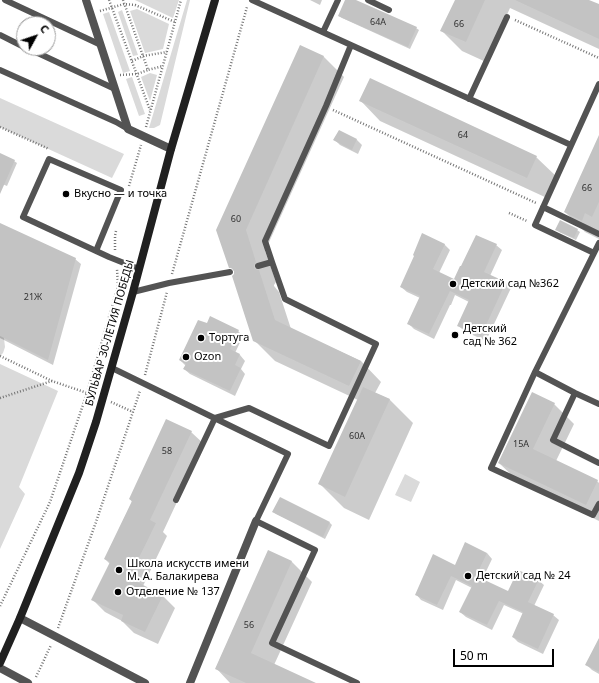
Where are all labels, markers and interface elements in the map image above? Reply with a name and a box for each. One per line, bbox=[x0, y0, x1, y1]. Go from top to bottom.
north arrow bbox=[16, 16, 56, 56]
house number: 64А bbox=[370, 17, 386, 27]
house number: 66 bbox=[454, 19, 464, 29]
text: С bbox=[37, 21, 53, 36]
house number: 64 bbox=[458, 130, 468, 140]
house number: 66 bbox=[582, 183, 592, 193]
place label: Вкусно — и точка bbox=[74, 187, 167, 201]
marker: Вкусно — и точка bbox=[61, 189, 71, 199]
house number: 60 bbox=[231, 214, 241, 224]
street label: БУЛЬВАР 30-ЛЕТИЯ ПОБЕДЫ bbox=[83, 258, 137, 408]
place label: Детский сад №362 bbox=[461, 277, 559, 291]
marker: Детский сад №362 bbox=[448, 279, 458, 289]
house number: 21Ж bbox=[24, 292, 42, 302]
place label: Детский сад № 362 bbox=[463, 322, 517, 348]
marker: Детский сад № 362 bbox=[450, 330, 460, 340]
place label: Тортуга bbox=[209, 331, 249, 345]
marker: Тортуга bbox=[196, 333, 206, 343]
place label: Ozon bbox=[194, 350, 221, 364]
marker: Ozon bbox=[181, 352, 191, 362]
house number: 60А bbox=[349, 431, 365, 441]
house number: 15А bbox=[513, 439, 529, 449]
house number: 58 bbox=[162, 446, 172, 456]
place label: Школа искусств имени М. А. Балакирева bbox=[127, 557, 249, 583]
marker: Школа искусств имени М. А. Балакирева bbox=[114, 565, 124, 575]
place label: Детский сад № 24 bbox=[476, 569, 571, 583]
marker: Детский сад № 24 bbox=[463, 571, 473, 581]
place label: Отделение № 137 bbox=[126, 585, 220, 599]
marker: Отделение № 137 bbox=[113, 587, 123, 597]
house number: 56 bbox=[244, 620, 254, 630]
scale bar bbox=[455, 641, 556, 667]
text: 50 m bbox=[460, 647, 488, 664]

